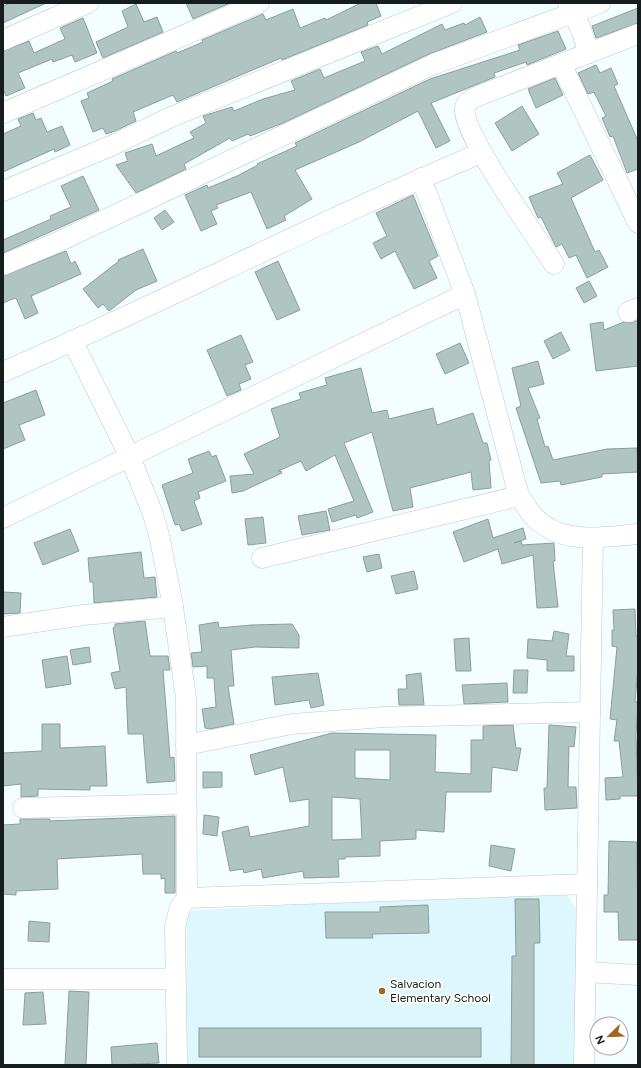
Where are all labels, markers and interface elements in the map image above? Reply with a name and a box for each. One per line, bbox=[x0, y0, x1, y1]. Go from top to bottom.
place label: Salvacion Elementary School bbox=[390, 977, 491, 1005]
marker: Salvacion Elementary School bbox=[377, 986, 387, 996]
north arrow bbox=[589, 1016, 629, 1056]
text: N bbox=[593, 1033, 608, 1046]

